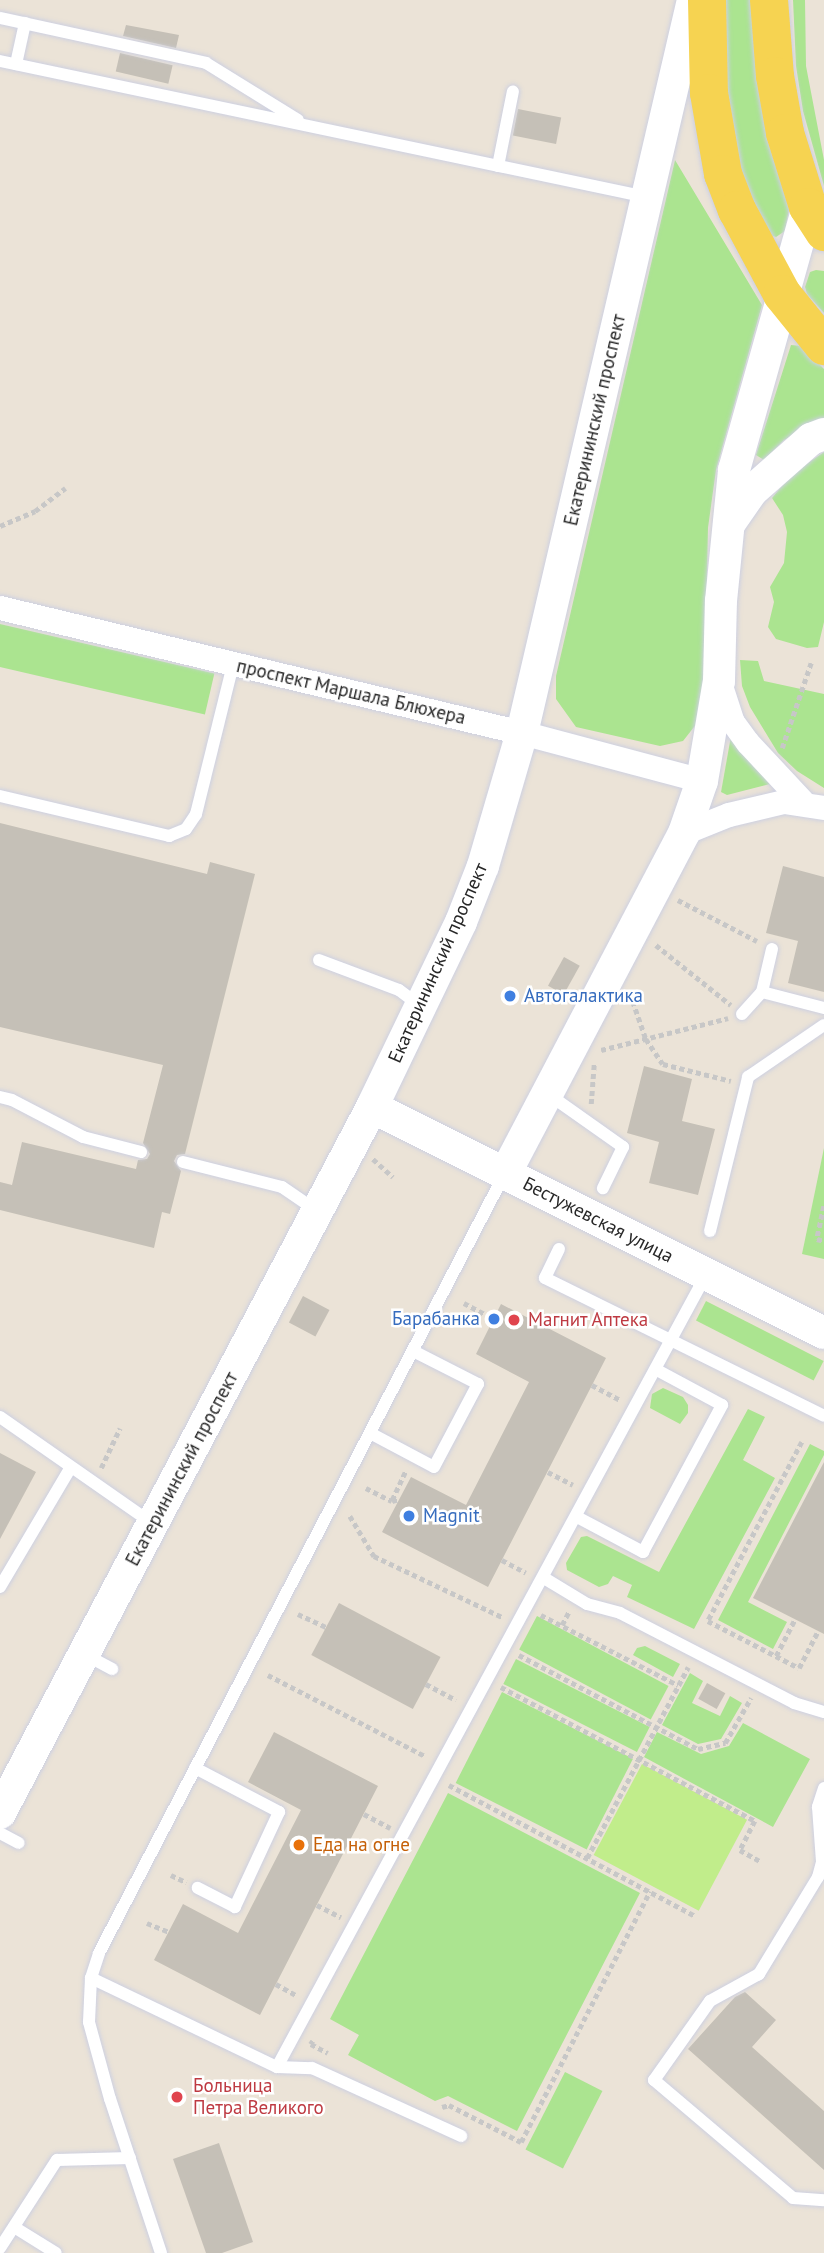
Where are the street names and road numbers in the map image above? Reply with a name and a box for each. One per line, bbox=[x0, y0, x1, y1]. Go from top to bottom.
street label: Екатерининский проспект bbox=[560, 312, 630, 528]
street label: проспект Маршала Блюхера bbox=[234, 654, 468, 730]
street label: Екатерининский проспект bbox=[384, 860, 492, 1066]
street label: Бестужевская улица bbox=[519, 1172, 677, 1268]
street label: Екатерининский проспект bbox=[121, 1368, 243, 1570]

